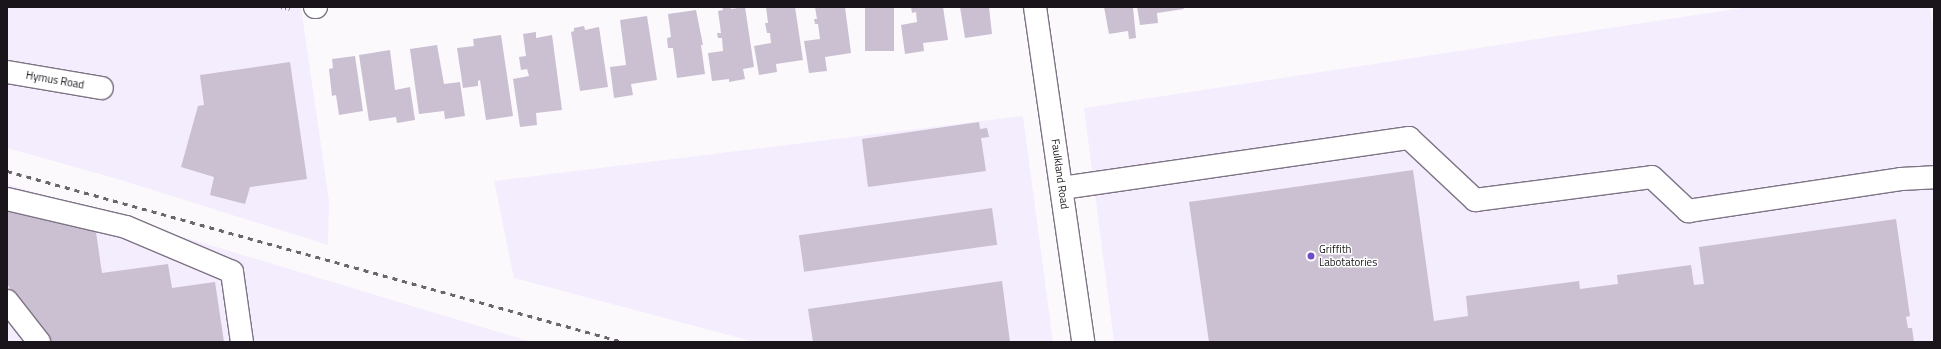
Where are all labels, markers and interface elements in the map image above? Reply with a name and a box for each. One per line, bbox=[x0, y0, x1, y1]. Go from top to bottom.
street label: Hymus Road bbox=[25, 68, 85, 92]
street label: Faulkland Road bbox=[1049, 138, 1071, 210]
place label: Griffith Labotatories bbox=[1319, 243, 1377, 269]
marker: Griffith Labotatories bbox=[1306, 251, 1316, 261]

